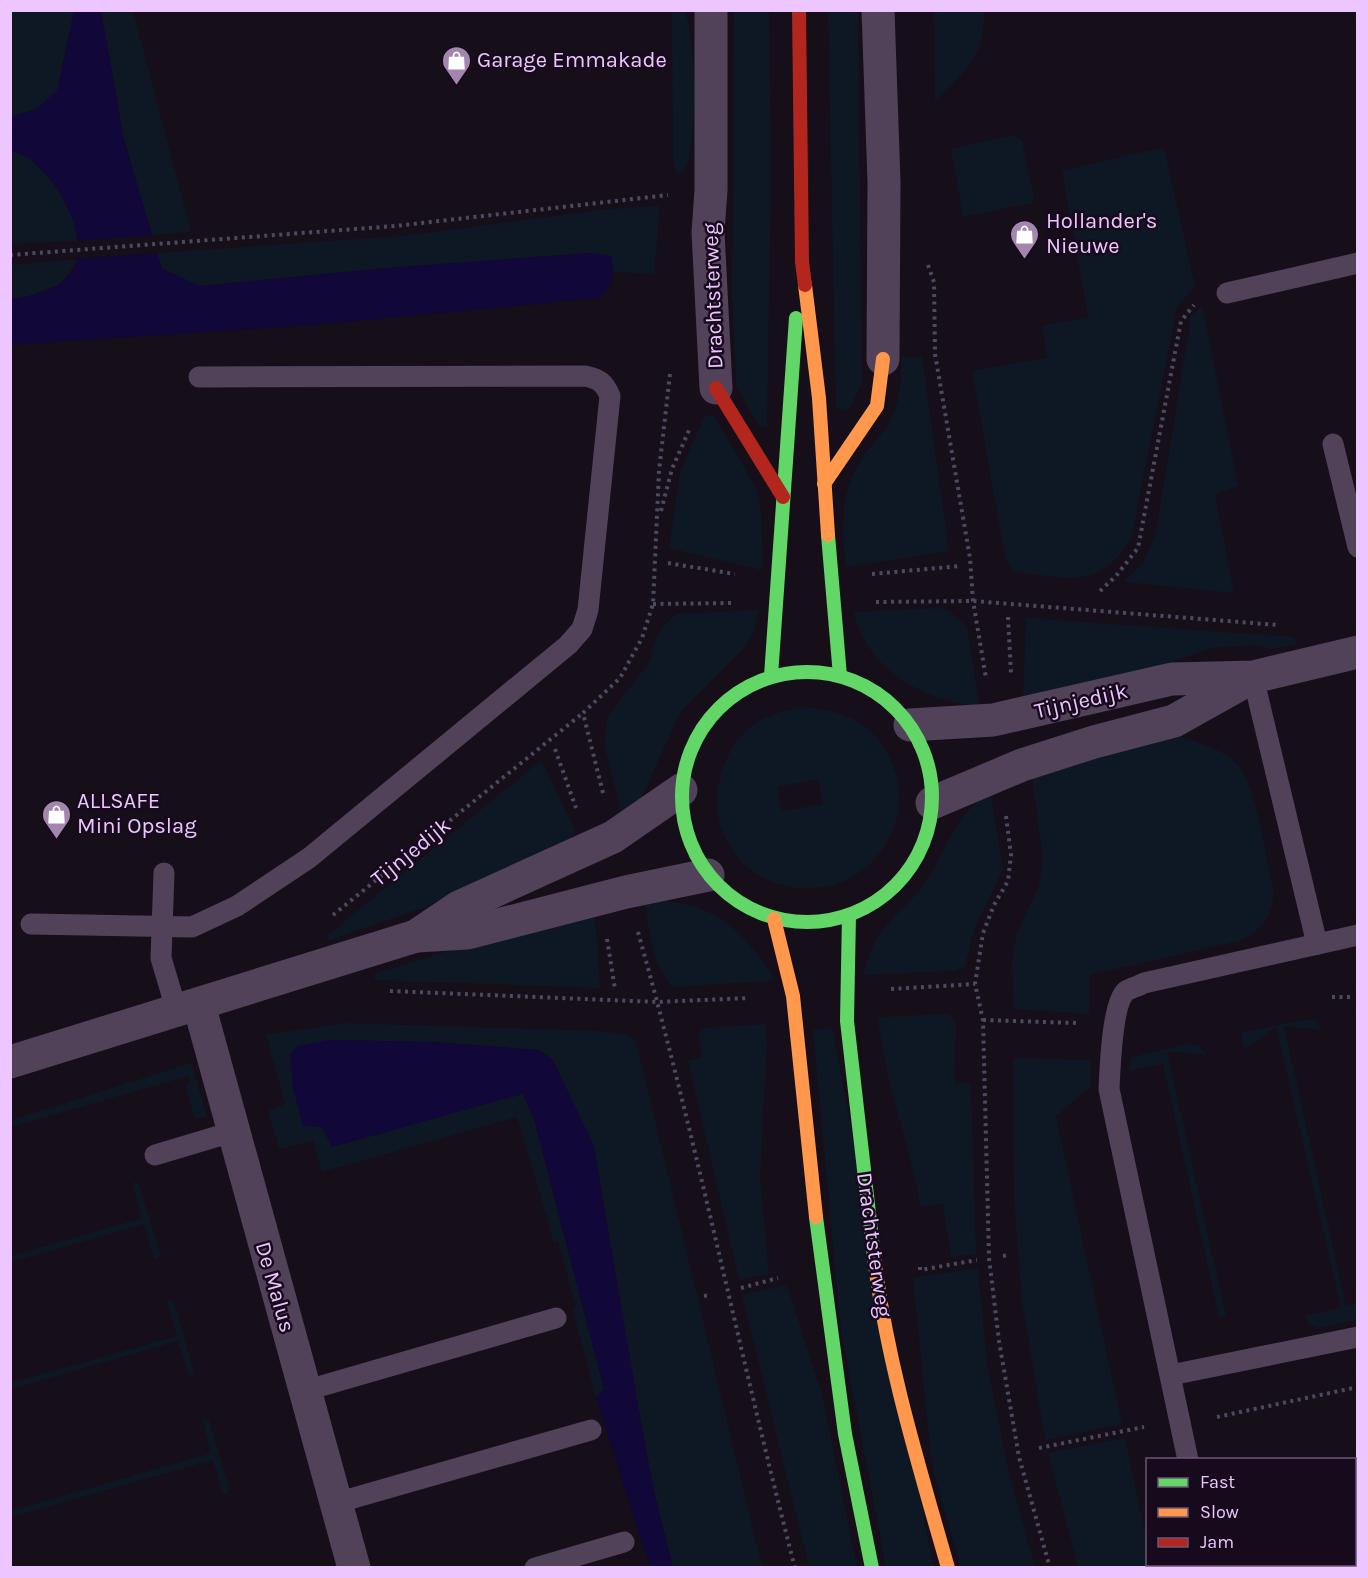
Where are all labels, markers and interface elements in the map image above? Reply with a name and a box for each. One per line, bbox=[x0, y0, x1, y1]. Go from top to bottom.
shop icon: Garage Emmakade bbox=[440, 44, 472, 86]
place label: Garage Emmakade bbox=[477, 47, 667, 73]
place label: Hollander's Nieuwe bbox=[1046, 208, 1157, 259]
shop icon: Hollander's Nieuwe bbox=[1009, 218, 1041, 260]
street label: Drachtsterweg bbox=[697, 222, 729, 370]
street label: Tijnjedijk bbox=[1032, 678, 1130, 724]
place label: ALLSAFE Mini Opslag bbox=[77, 788, 197, 839]
shop icon: ALLSAFE Mini Opslag bbox=[40, 798, 72, 840]
street label: Tijnjedijk bbox=[366, 812, 456, 892]
street label: Drachtsterweg bbox=[851, 1171, 897, 1320]
street label: De Malus bbox=[250, 1239, 300, 1335]
legend bbox=[1146, 1458, 1356, 1566]
text: Fast bbox=[1200, 1471, 1235, 1493]
text: Slow bbox=[1200, 1501, 1239, 1523]
text: Jam bbox=[1200, 1531, 1234, 1553]

